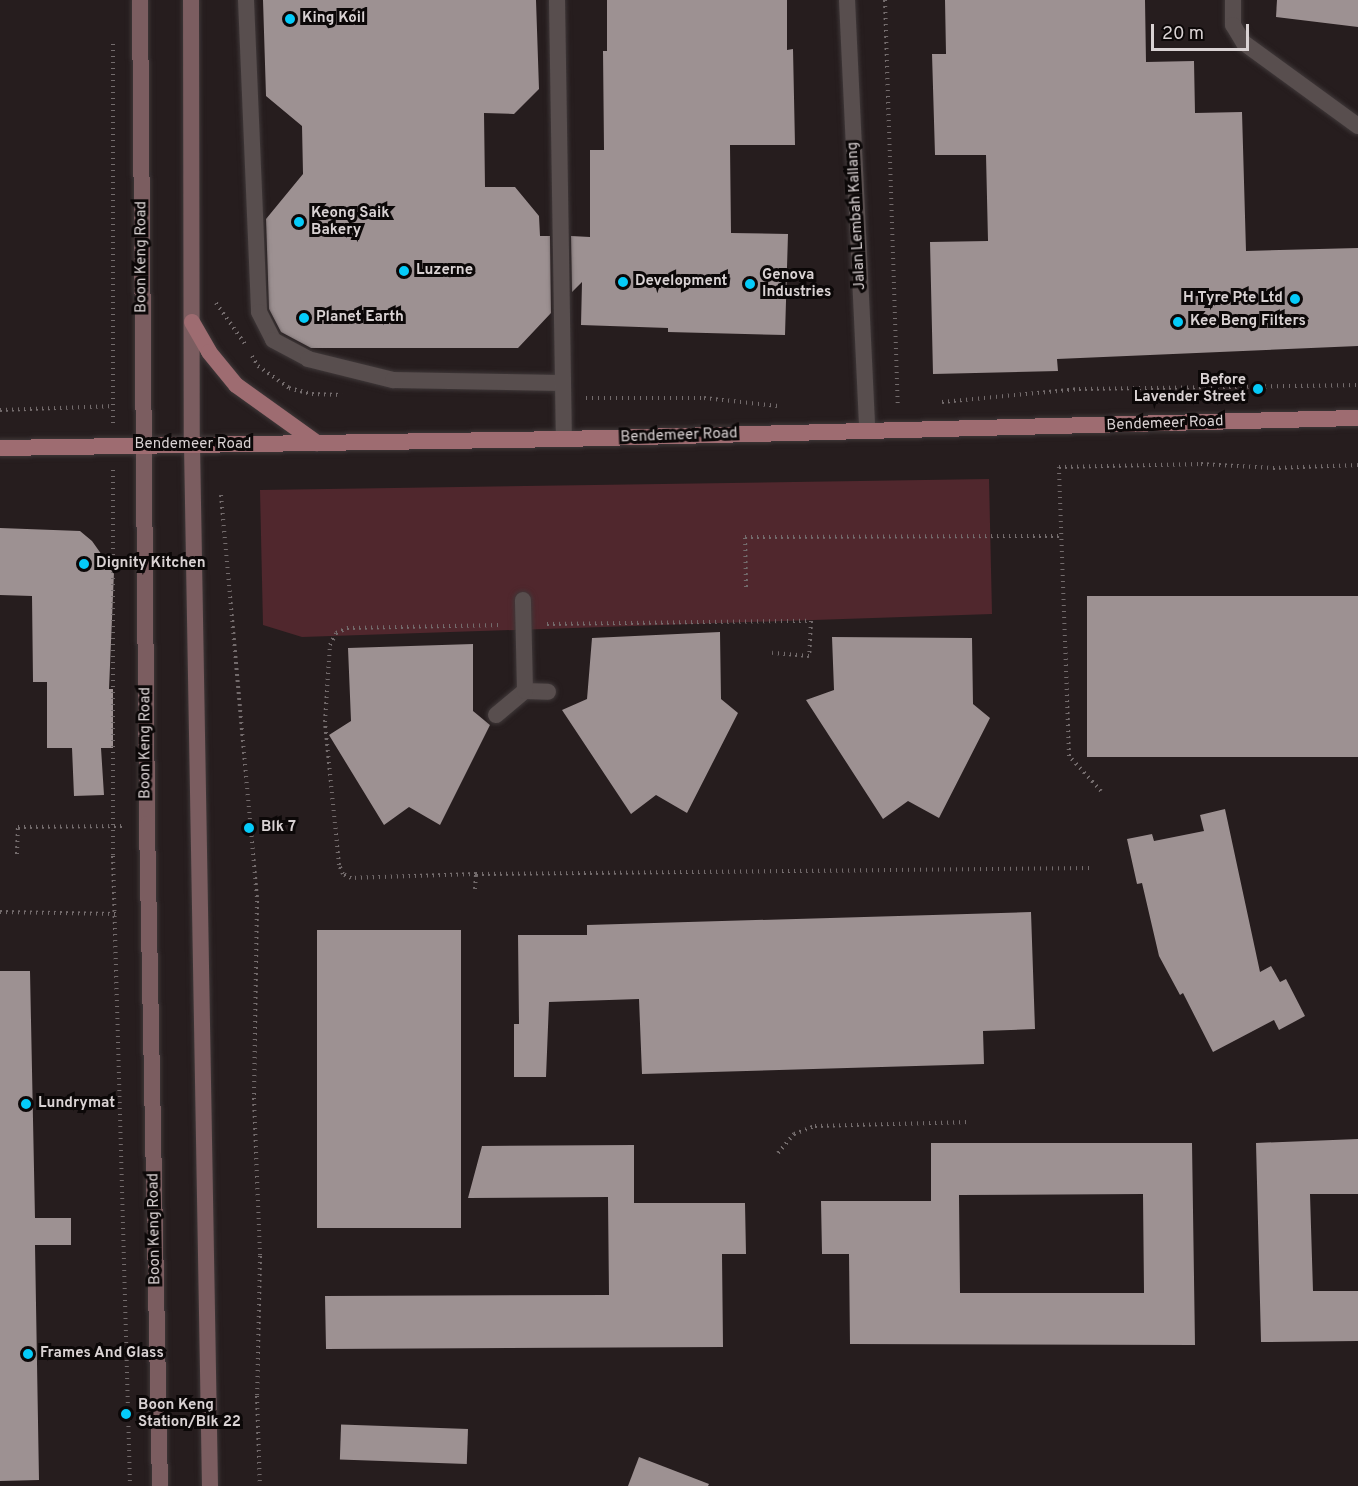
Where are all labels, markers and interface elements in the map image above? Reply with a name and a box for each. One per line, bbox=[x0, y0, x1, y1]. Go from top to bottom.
place label: King Koil bbox=[302, 10, 365, 28]
marker: King Koil bbox=[283, 12, 297, 26]
scale bar bbox=[1154, 12, 1252, 50]
text: 20 m bbox=[1162, 23, 1204, 46]
street label: Jalan Lembah Kallang bbox=[844, 141, 870, 291]
street label: Boon Keng Road bbox=[133, 201, 151, 313]
place label: Keong Saik Bakery bbox=[311, 204, 390, 239]
marker: Keong Saik Bakery bbox=[292, 215, 306, 229]
place label: Luzerne bbox=[416, 262, 473, 280]
marker: Luzerne bbox=[397, 264, 411, 278]
place label: Genova Industries bbox=[762, 266, 831, 301]
place label: Development bbox=[635, 273, 727, 291]
marker: Development bbox=[616, 275, 630, 289]
marker: Genova Industries bbox=[743, 277, 757, 291]
place label: H Tyre Pte Ltd bbox=[1183, 290, 1283, 308]
marker: H Tyre Pte Ltd bbox=[1288, 292, 1302, 306]
place label: Planet Earth bbox=[316, 309, 404, 327]
marker: Planet Earth bbox=[297, 311, 311, 325]
place label: Kee Beng Filters bbox=[1190, 313, 1306, 331]
marker: Kee Beng Filters bbox=[1171, 315, 1185, 329]
place label: Before Lavender Street bbox=[1134, 371, 1246, 406]
marker: Before Lavender Street bbox=[1251, 382, 1265, 396]
street label: Bendemeer Road bbox=[1106, 413, 1224, 435]
street label: Bendemeer Road bbox=[620, 425, 738, 447]
street label: Bendemeer Road bbox=[134, 436, 252, 454]
place label: Dignity Kitchen bbox=[96, 555, 206, 573]
marker: Dignity Kitchen bbox=[77, 557, 91, 571]
street label: Boon Keng Road bbox=[137, 687, 155, 799]
place label: Blk 7 bbox=[261, 819, 296, 837]
marker: Blk 7 bbox=[242, 821, 256, 835]
place label: Lundrymat bbox=[38, 1095, 115, 1113]
marker: Lundrymat bbox=[19, 1097, 33, 1111]
street label: Boon Keng Road bbox=[145, 1173, 165, 1285]
place label: Frames And Glass bbox=[40, 1345, 164, 1363]
marker: Frames And Glass bbox=[21, 1347, 35, 1361]
place label: Boon Keng Station/Blk 22 bbox=[138, 1396, 241, 1431]
marker: Boon Keng Station/Blk 22 bbox=[119, 1407, 133, 1421]

